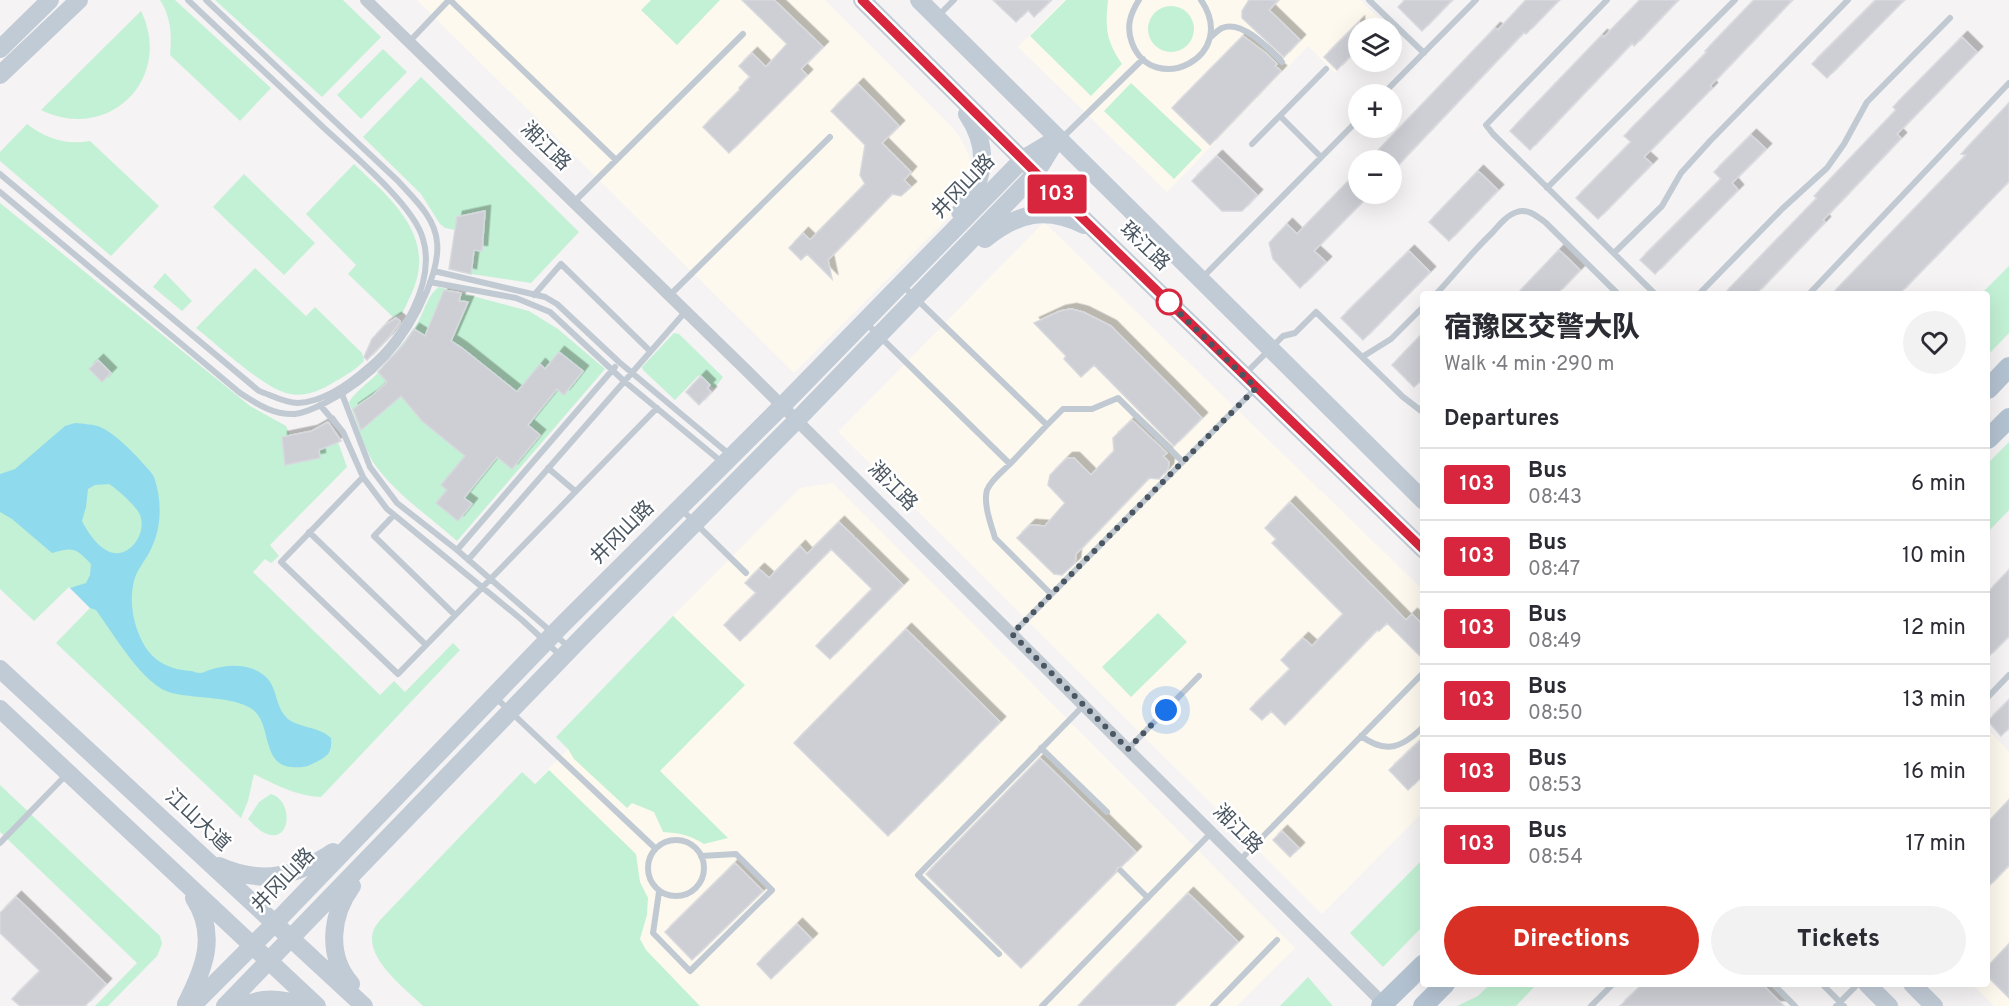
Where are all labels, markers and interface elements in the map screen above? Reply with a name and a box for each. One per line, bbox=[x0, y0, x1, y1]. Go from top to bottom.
map controls bbox=[1348, 18, 1402, 204]
button: layers bbox=[1348, 18, 1402, 72]
button: + bbox=[1348, 84, 1402, 138]
street label: 湘江路 bbox=[514, 117, 576, 177]
street label: 井冈山路 bbox=[927, 149, 1001, 225]
button: − bbox=[1348, 150, 1402, 204]
line badge: 103 bbox=[1022, 174, 1092, 214]
text: 103 bbox=[1040, 181, 1074, 208]
street label: 珠江路 bbox=[1113, 217, 1175, 277]
unlabelled marker bbox=[1156, 289, 1182, 315]
text: 宿豫区交警大队 bbox=[1444, 311, 1640, 347]
button: heart bbox=[1903, 311, 1966, 374]
text: Walk · 4 min · 290 m bbox=[1444, 352, 1614, 378]
text: Departures bbox=[1444, 406, 1560, 433]
street label: 湘江路 bbox=[862, 457, 922, 517]
text: Bus bbox=[1528, 458, 1567, 485]
text: 103 bbox=[1460, 471, 1494, 498]
text: 6 min bbox=[1911, 471, 1966, 498]
text: 08:43 bbox=[1528, 485, 1582, 511]
street label: 井冈山路 bbox=[586, 496, 660, 570]
text: Bus bbox=[1528, 530, 1567, 557]
text: 103 bbox=[1460, 543, 1494, 570]
text: 10 min bbox=[1902, 543, 1966, 570]
text: 08:47 bbox=[1528, 557, 1580, 583]
text: Bus bbox=[1528, 602, 1567, 629]
text: 103 bbox=[1460, 615, 1494, 642]
text: 12 min bbox=[1903, 615, 1966, 642]
text: 08:49 bbox=[1528, 629, 1582, 655]
text: Bus bbox=[1528, 674, 1567, 701]
text: 103 bbox=[1460, 687, 1494, 714]
text: 13 min bbox=[1903, 687, 1966, 714]
your location bbox=[1151, 695, 1181, 725]
text: 08:50 bbox=[1528, 701, 1583, 727]
text: Bus bbox=[1528, 746, 1567, 773]
text: 103 bbox=[1460, 759, 1494, 786]
text: 16 min bbox=[1903, 759, 1966, 786]
text: 08:53 bbox=[1528, 773, 1582, 799]
street label: 江山大道 bbox=[159, 784, 235, 858]
street label: 湘江路 bbox=[1207, 800, 1267, 860]
text: Bus bbox=[1528, 818, 1567, 845]
text: 103 bbox=[1460, 831, 1494, 858]
text: 17 min bbox=[1906, 831, 1966, 858]
street label: 井冈山路 bbox=[247, 843, 321, 919]
text: 08:54 bbox=[1528, 845, 1583, 871]
button: Directions bbox=[1444, 906, 1699, 975]
button: Tickets bbox=[1711, 906, 1966, 975]

